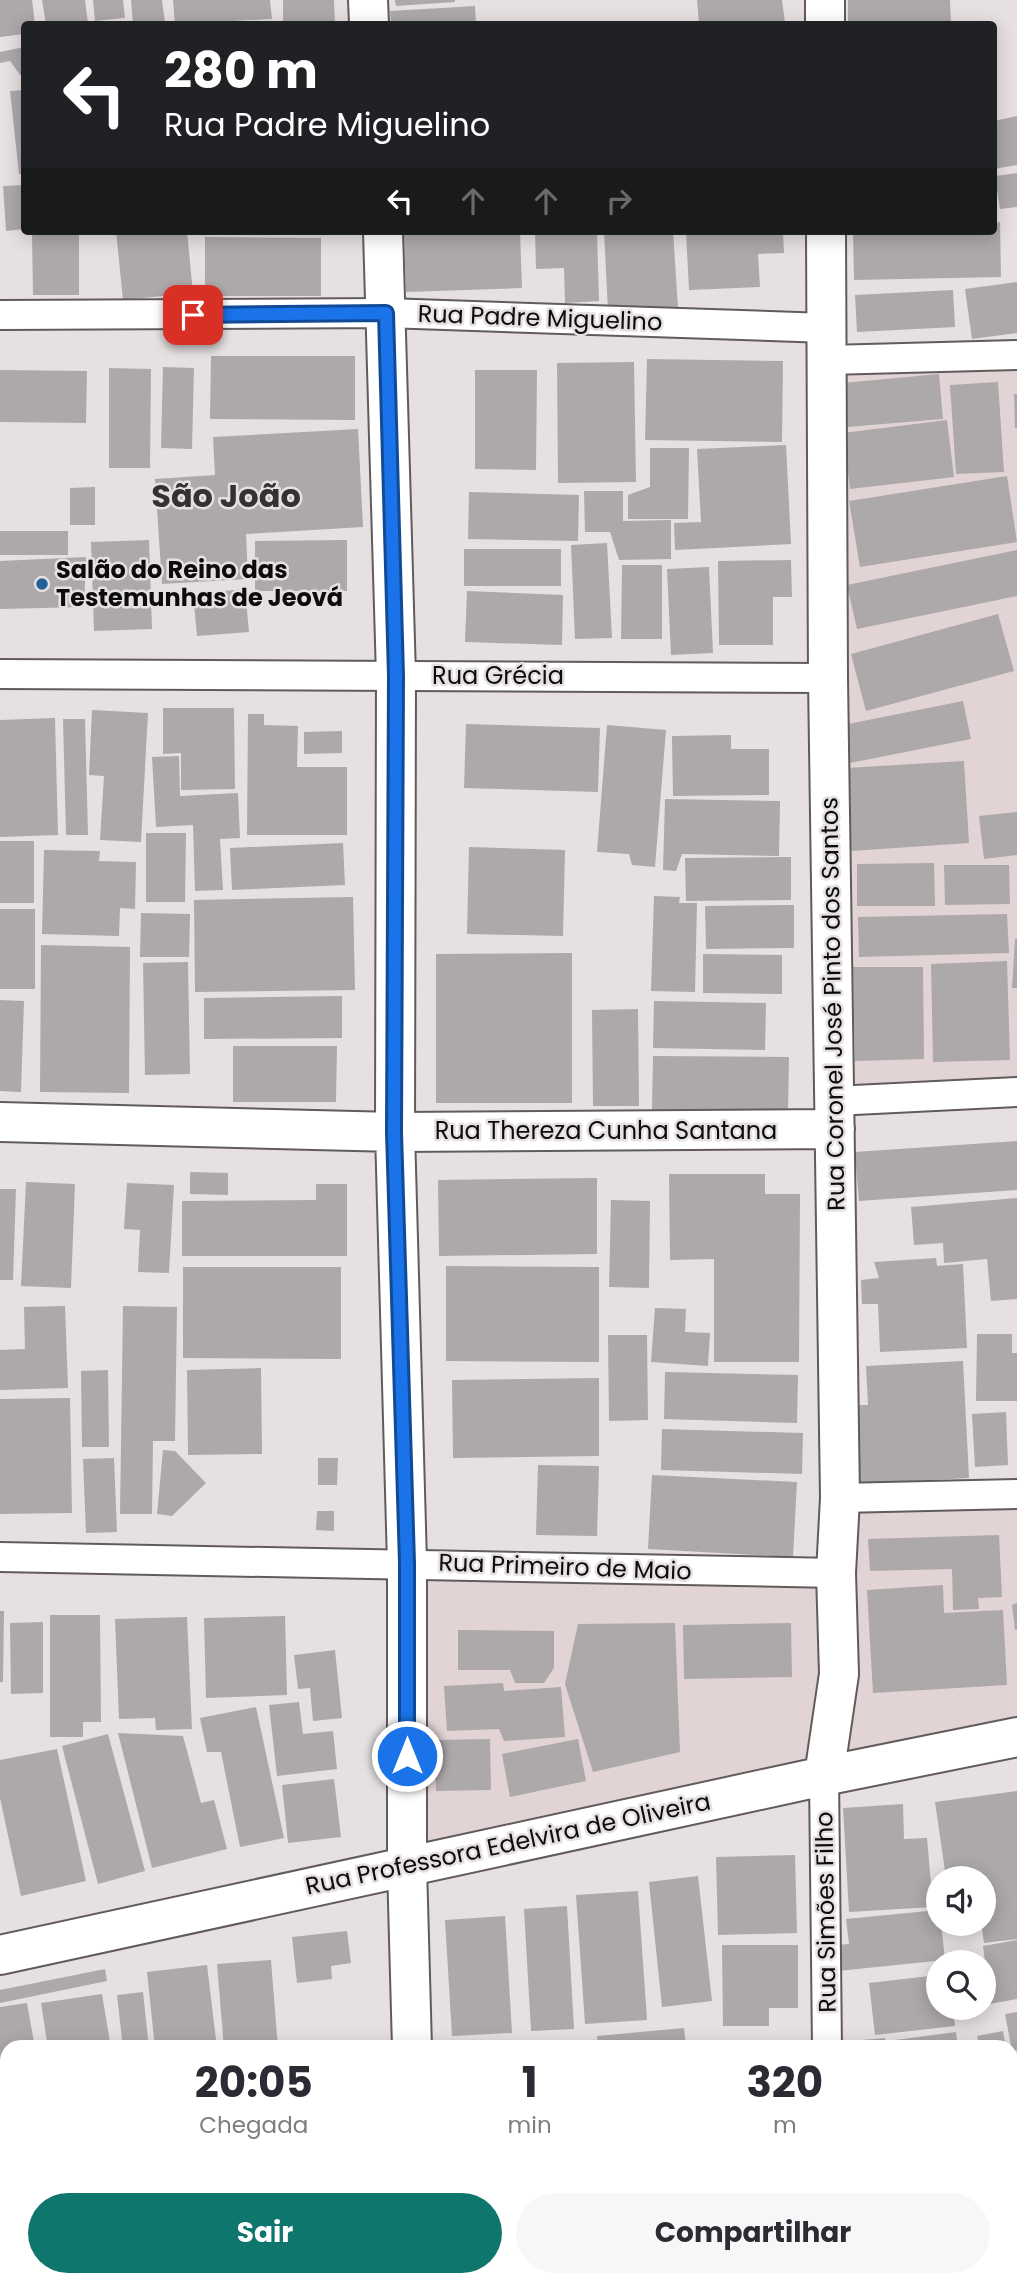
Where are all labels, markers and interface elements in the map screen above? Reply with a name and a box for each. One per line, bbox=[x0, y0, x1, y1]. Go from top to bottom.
text: 280 m bbox=[164, 37, 318, 105]
icon: left bbox=[49, 49, 140, 140]
text: Rua Padre Miguelino bbox=[164, 102, 490, 147]
icon: left bbox=[381, 182, 419, 220]
icon: ahead bbox=[454, 182, 492, 220]
icon: ahead bbox=[527, 182, 565, 220]
icon: right bbox=[600, 182, 638, 220]
pin bbox=[163, 285, 223, 345]
icon: arrive bbox=[174, 296, 212, 334]
street label: Rua Padre Miguelino bbox=[417, 297, 663, 338]
district label: São João bbox=[151, 473, 301, 518]
place label: Salão do Reino das Testemunhas de Jeová bbox=[56, 553, 343, 614]
marker: Salão do Reino das Testemunhas de Jeová bbox=[34, 576, 50, 592]
street label: Rua Grécia bbox=[432, 659, 564, 692]
street label: Rua Coronel José Pinto dos Santos bbox=[812, 797, 853, 1211]
street label: Rua Thereza Cunha Santana bbox=[435, 1114, 777, 1147]
street label: Rua Primeiro de Maio bbox=[438, 1546, 692, 1587]
position arrow bbox=[370, 1719, 444, 1793]
street label: Rua Professora Edelvira de Oliveira bbox=[302, 1784, 714, 1903]
street label: Rua Simões Filho bbox=[807, 1811, 844, 2013]
map controls bbox=[926, 1866, 996, 2020]
button: sound bbox=[926, 1866, 996, 1936]
button: search bbox=[926, 1950, 996, 2020]
text: 20:05 bbox=[195, 2053, 313, 2112]
text: 1 bbox=[522, 2053, 537, 2112]
text: 320 bbox=[746, 2053, 823, 2112]
text: Chegada bbox=[199, 2109, 308, 2141]
text: min bbox=[508, 2109, 552, 2141]
text: m bbox=[773, 2109, 797, 2141]
button: Sair bbox=[28, 2193, 502, 2273]
button: Compartilhar bbox=[516, 2193, 990, 2273]

